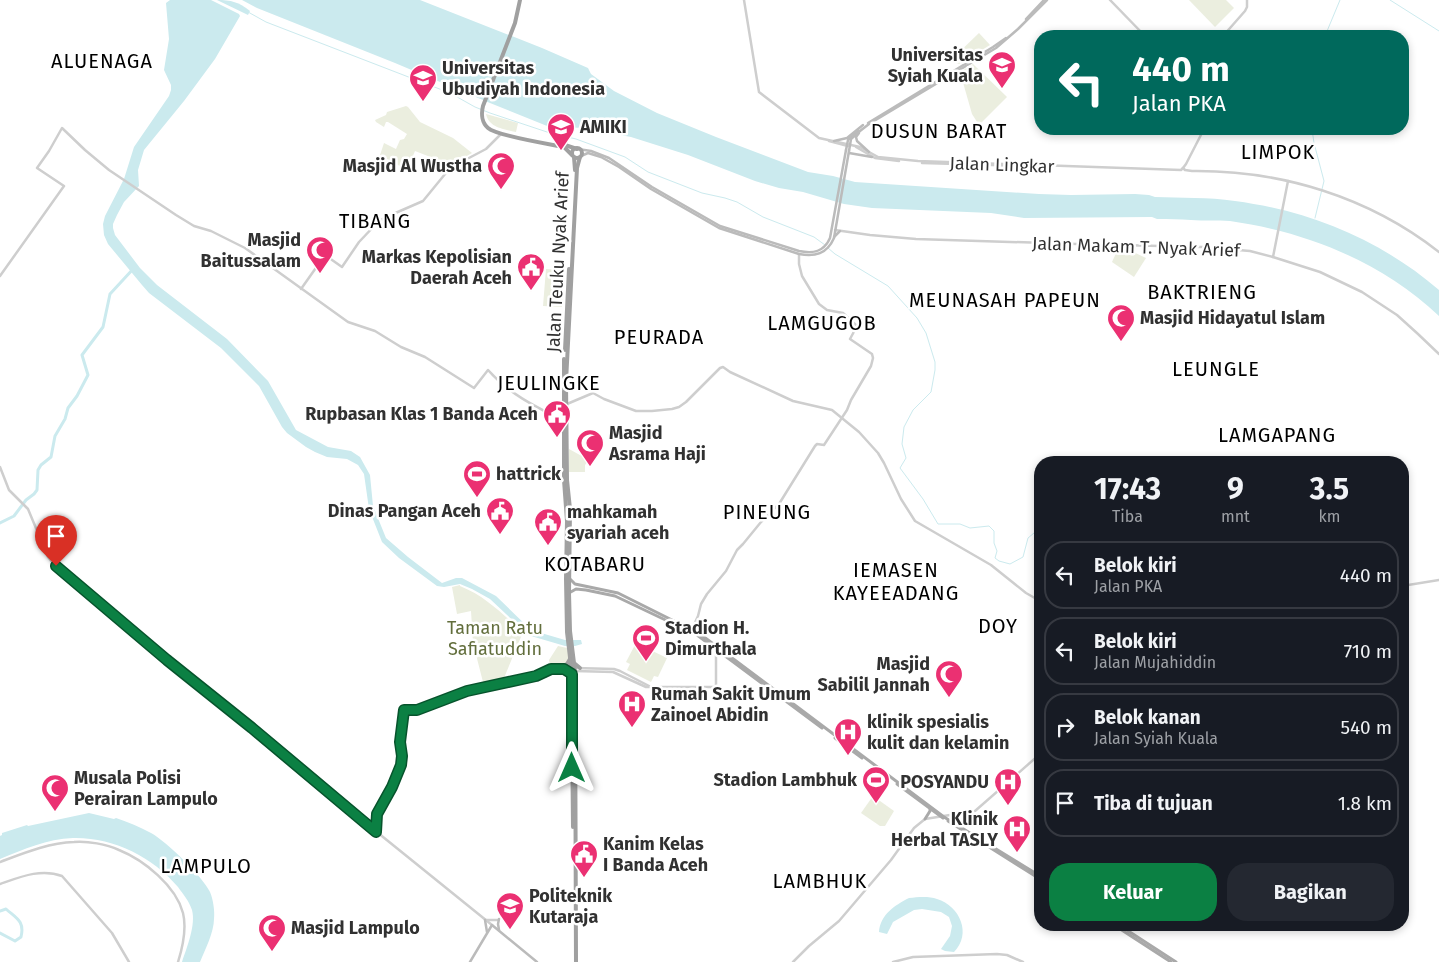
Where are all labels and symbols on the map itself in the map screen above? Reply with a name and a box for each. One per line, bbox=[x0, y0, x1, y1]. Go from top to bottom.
place label: Universitas Syiah Kuala bbox=[888, 44, 983, 87]
district label: ALUENAGA bbox=[51, 49, 153, 73]
school or university icon: Universitas Syiah Kuala bbox=[987, 50, 1017, 89]
place label: Universitas Ubudiyah Indonesia bbox=[442, 57, 605, 100]
school or university icon: Universitas Ubudiyah Indonesia bbox=[408, 63, 438, 102]
school or university icon: AMIKI bbox=[546, 112, 576, 151]
place label: AMIKI bbox=[579, 116, 627, 138]
district label: DUSUN BARAT bbox=[871, 119, 1007, 143]
district label: LIMPOK bbox=[1241, 140, 1315, 164]
mosque icon: Masjid Al Wustha bbox=[486, 151, 516, 190]
street label: Jalan Lingkar bbox=[949, 152, 1055, 178]
place label: Masjid Al Wustha bbox=[343, 155, 482, 177]
street label: Jalan Teuku Nyak Arief bbox=[542, 169, 574, 353]
district label: TIBANG bbox=[339, 209, 411, 233]
place label: Masjid Baitussalam bbox=[201, 229, 301, 272]
street label: Jalan Makam T. Nyak Arief bbox=[1032, 232, 1242, 262]
mosque icon: Masjid Baitussalam bbox=[305, 235, 335, 274]
place label: Markas Kepolisian Daerah Aceh bbox=[362, 246, 512, 289]
public building icon: Markas Kepolisian Daerah Aceh bbox=[516, 252, 546, 291]
district label: BAKTRIENG bbox=[1147, 280, 1257, 304]
district label: MEUNASAH PAPEUN bbox=[909, 288, 1101, 312]
mosque icon: Masjid Hidayatul Islam bbox=[1106, 303, 1136, 342]
place label: Masjid Hidayatul Islam bbox=[1140, 307, 1325, 329]
district label: LAMGUGOB bbox=[767, 311, 877, 335]
district label: PEURADA bbox=[614, 325, 704, 349]
district label: LEUNGLE bbox=[1172, 357, 1260, 381]
district label: JEULINGKE bbox=[497, 371, 601, 395]
public building icon: Rupbasan Klas 1 Banda Aceh bbox=[542, 399, 572, 438]
place label: Rupbasan Klas 1 Banda Aceh bbox=[305, 403, 538, 425]
place label: Masjid Asrama Haji bbox=[608, 422, 706, 465]
district label: LAMGAPANG bbox=[1218, 423, 1336, 447]
mosque icon: Masjid Asrama Haji bbox=[575, 428, 605, 467]
sports icon: hattrick bbox=[462, 459, 492, 498]
place label: hattrick bbox=[496, 463, 562, 485]
public building icon: Dinas Pangan Aceh bbox=[485, 496, 515, 535]
place label: Dinas Pangan Aceh bbox=[328, 500, 481, 522]
district label: PINEUNG bbox=[723, 500, 811, 524]
place label: mahkamah syariah aceh bbox=[567, 501, 669, 544]
public building icon: mahkamah syariah aceh bbox=[533, 507, 563, 546]
pin bbox=[35, 515, 77, 566]
district label: KOTABARU bbox=[544, 552, 646, 576]
district label: IEMASEN KAYEEADANG bbox=[833, 558, 959, 605]
district label: DOY bbox=[978, 614, 1018, 638]
park label: Taman Ratu Safiatuddin bbox=[447, 617, 543, 660]
place label: Stadion H. Dimurthala bbox=[665, 617, 757, 660]
sports icon: Stadion H. Dimurthala bbox=[631, 623, 661, 662]
place label: Masjid Sabilil Jannah bbox=[817, 653, 930, 696]
mosque icon: Masjid Sabilil Jannah bbox=[934, 659, 964, 698]
place label: Rumah Sakit Umum Zainoel Abidin bbox=[651, 683, 811, 726]
hospital icon: Rumah Sakit Umum Zainoel Abidin bbox=[617, 689, 647, 728]
place label: klinik spesialis kulit dan kelamin bbox=[867, 711, 1009, 754]
hospital icon: klinik spesialis kulit dan kelamin bbox=[833, 717, 863, 756]
position arrow bbox=[545, 741, 597, 793]
sports icon: Stadion Lambhuk bbox=[861, 765, 891, 804]
place label: Musala Polisi Perairan Lampulo bbox=[74, 767, 218, 810]
hospital icon: POSYANDU bbox=[993, 767, 1023, 806]
place label: Stadion Lambhuk bbox=[714, 769, 858, 791]
place label: POSYANDU bbox=[900, 771, 989, 793]
mosque icon: Musala Polisi Perairan Lampulo bbox=[40, 773, 70, 812]
place label: Klinik Herbal TASLY bbox=[891, 808, 999, 851]
hospital icon: Klinik Herbal TASLY bbox=[1002, 814, 1032, 853]
place label: Kanim Kelas I Banda Aceh bbox=[603, 833, 708, 876]
public building icon: Kanim Kelas I Banda Aceh bbox=[569, 839, 599, 878]
district label: LAMPULO bbox=[160, 854, 252, 878]
district label: LAMBHUK bbox=[773, 869, 867, 893]
place label: Politeknik Kutaraja bbox=[529, 885, 613, 928]
school or university icon: Politeknik Kutaraja bbox=[495, 891, 525, 930]
mosque icon: Masjid Lampulo bbox=[257, 913, 287, 952]
place label: Masjid Lampulo bbox=[291, 917, 420, 939]

